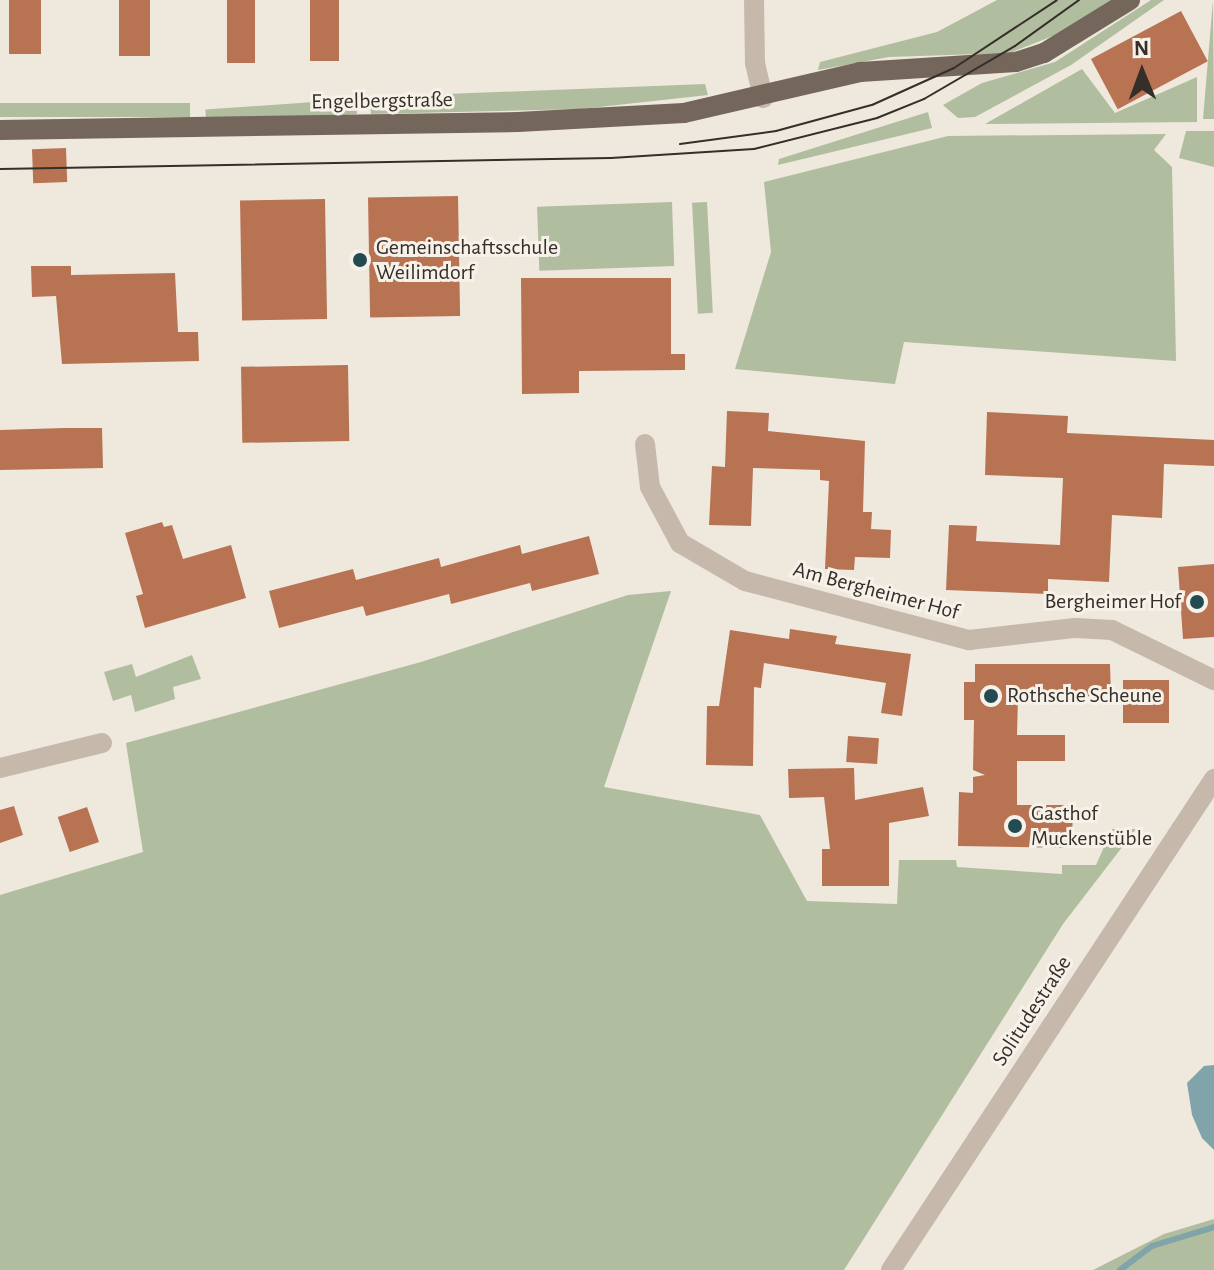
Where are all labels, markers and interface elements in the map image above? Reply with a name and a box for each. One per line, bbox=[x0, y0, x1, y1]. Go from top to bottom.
north arrow bbox=[1102, 32, 1182, 112]
text: N bbox=[1134, 37, 1149, 59]
street label: Engelbergstraße bbox=[311, 87, 453, 115]
place label: Gemeinschaftsschule Weilimdorf bbox=[376, 234, 558, 286]
marker: Gemeinschaftsschule Weilimdorf bbox=[351, 251, 369, 269]
street label: Am Bergheimer Hof bbox=[790, 556, 962, 626]
place label: Bergheimer Hof bbox=[1044, 589, 1181, 615]
marker: Bergheimer Hof bbox=[1188, 593, 1206, 611]
place label: Rothsche Scheune bbox=[1007, 683, 1162, 709]
marker: Rothsche Scheune bbox=[982, 687, 1000, 705]
place label: Gasthof Muckenstüble bbox=[1031, 800, 1152, 852]
marker: Gasthof Muckenstüble bbox=[1006, 817, 1024, 835]
street label: Solitudestraße bbox=[987, 951, 1077, 1071]

